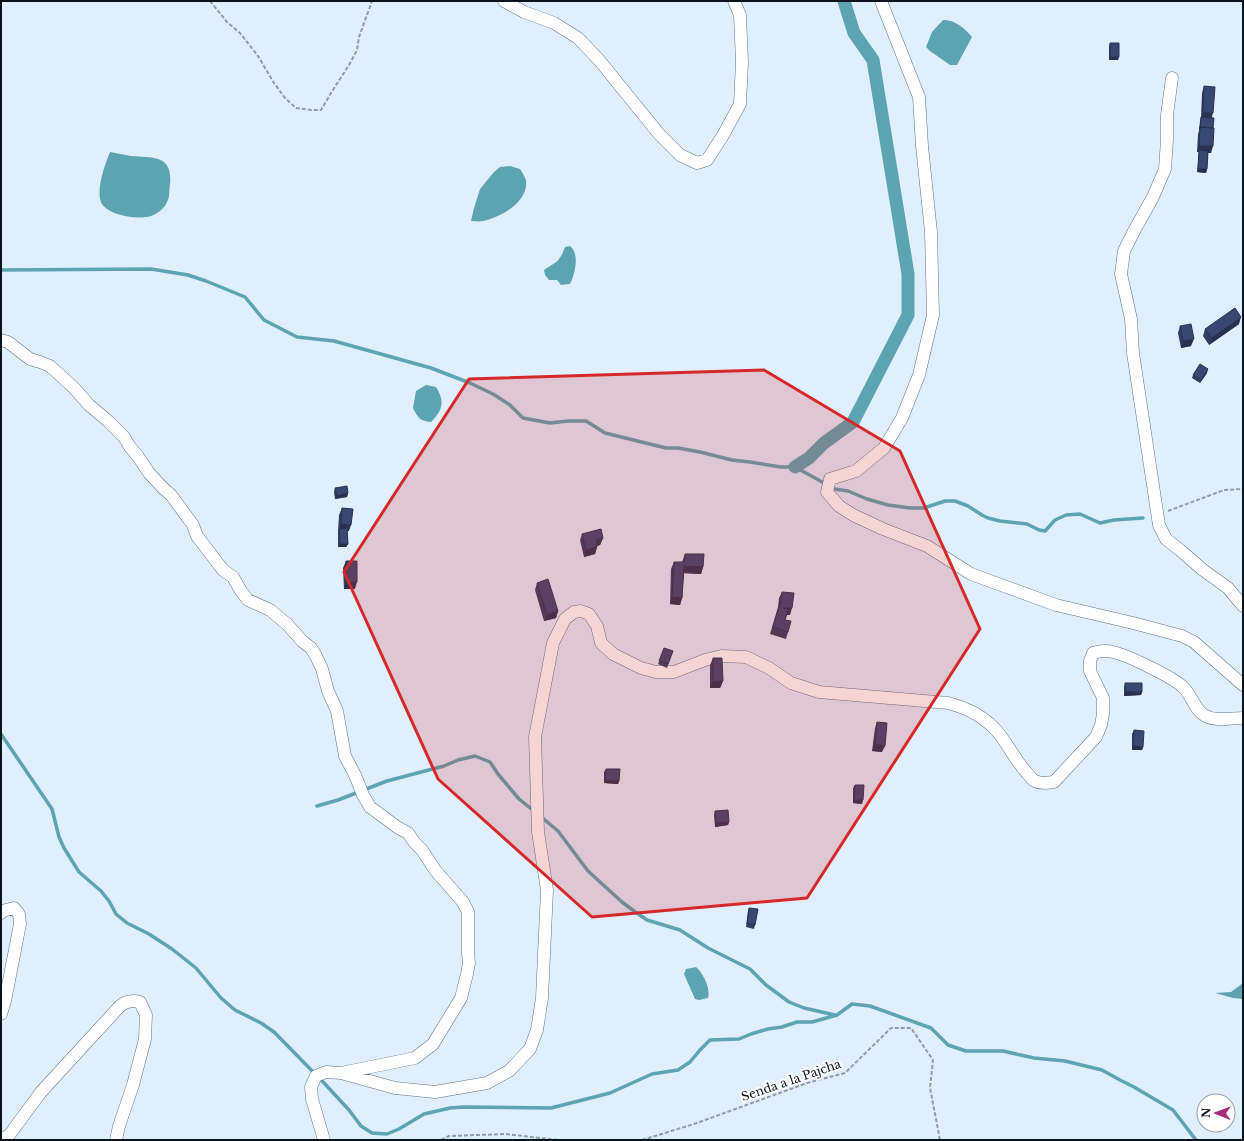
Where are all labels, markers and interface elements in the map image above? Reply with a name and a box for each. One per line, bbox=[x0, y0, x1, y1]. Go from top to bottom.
street label: Senda a la Pajcha bbox=[739, 1056, 843, 1104]
north arrow bbox=[1196, 1093, 1236, 1133]
text: N bbox=[1199, 1107, 1213, 1118]

